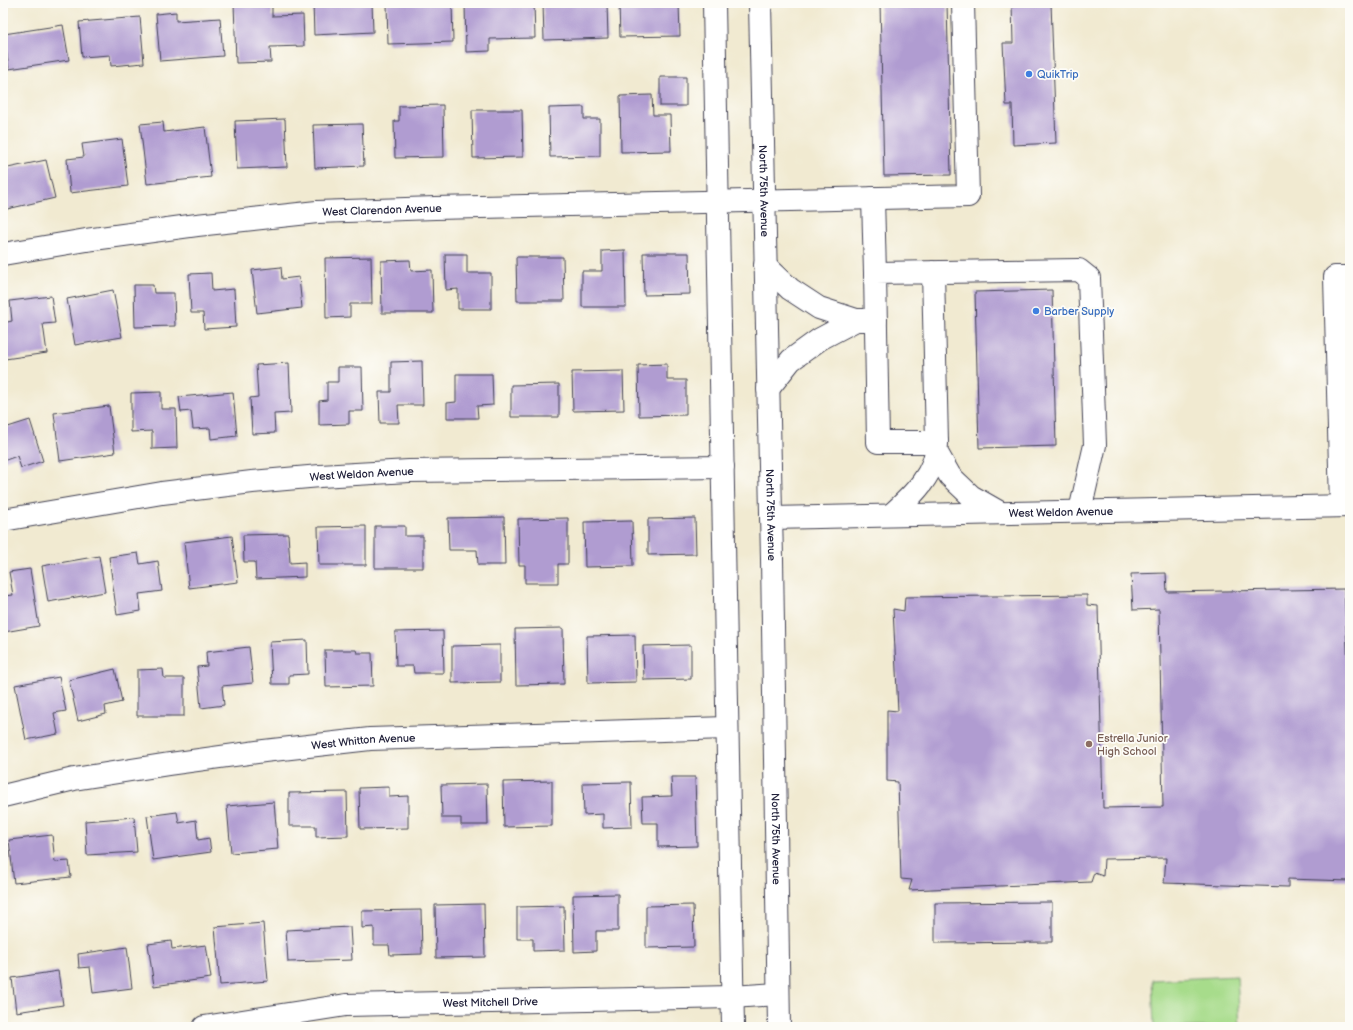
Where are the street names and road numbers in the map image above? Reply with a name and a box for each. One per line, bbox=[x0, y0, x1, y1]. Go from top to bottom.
street label: North 75th Avenue bbox=[757, 145, 772, 238]
street label: West Clarendon Avenue bbox=[322, 201, 442, 218]
street label: West Weldon Avenue bbox=[309, 464, 414, 483]
street label: North 75th Avenue bbox=[764, 469, 779, 561]
street label: West Weldon Avenue bbox=[1009, 504, 1114, 520]
street label: West Whitton Avenue bbox=[311, 731, 416, 752]
street label: North 75th Avenue bbox=[769, 793, 783, 885]
street label: West Mitchell Drive bbox=[443, 995, 538, 1009]

